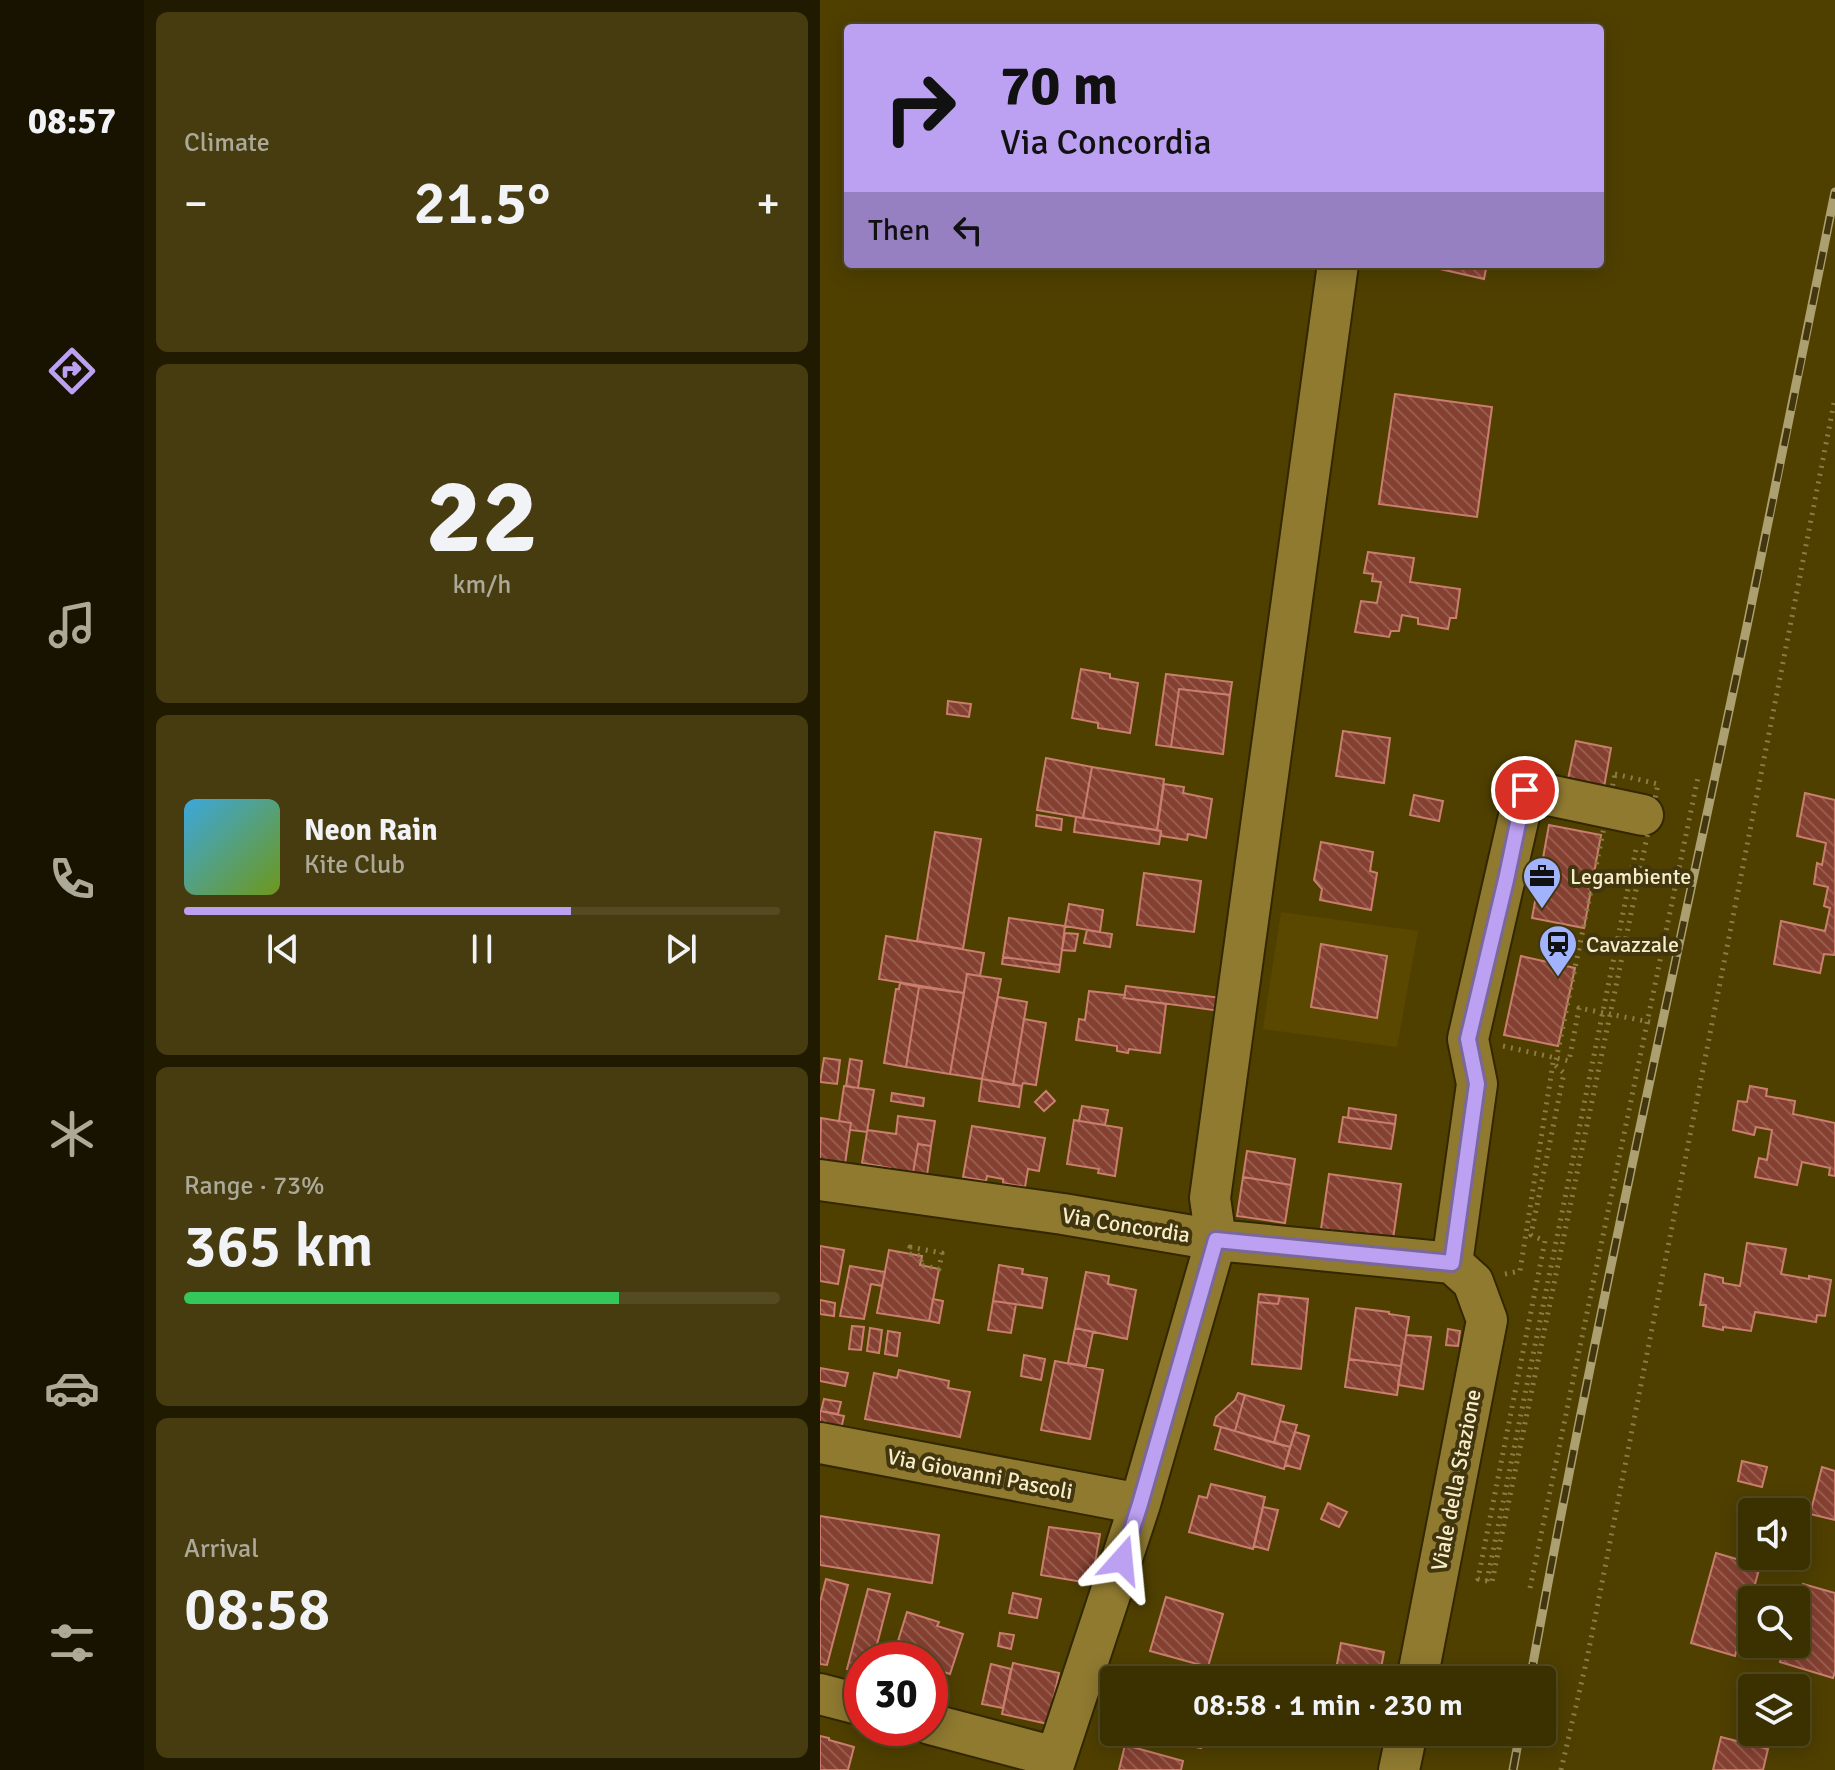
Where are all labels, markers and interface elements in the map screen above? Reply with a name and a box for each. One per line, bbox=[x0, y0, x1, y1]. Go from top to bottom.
text: 70 m bbox=[1000, 51, 1118, 120]
icon: right bbox=[868, 56, 972, 160]
text: 08:57 bbox=[28, 99, 116, 144]
text: Via Concordia bbox=[1000, 120, 1212, 165]
text: Climate bbox=[184, 127, 270, 159]
text: 21.5° bbox=[414, 167, 550, 241]
text: − bbox=[184, 177, 208, 231]
text: + bbox=[756, 177, 780, 231]
icon: left bbox=[946, 208, 990, 252]
text: Then bbox=[868, 212, 930, 249]
icon: directions bbox=[44, 343, 100, 399]
text: 22 bbox=[426, 453, 538, 581]
text: km/h bbox=[453, 569, 511, 601]
icon: music bbox=[44, 597, 100, 653]
pin bbox=[1491, 756, 1559, 824]
icon: arrive bbox=[1503, 768, 1547, 812]
text: Neon Rain bbox=[304, 812, 438, 849]
text: Kite Club bbox=[304, 849, 405, 881]
icon: phone bbox=[44, 851, 100, 907]
office icon: Legambiente bbox=[1521, 855, 1563, 910]
place label: Legambiente bbox=[1570, 863, 1691, 890]
station icon: Cavazzale bbox=[1537, 923, 1579, 978]
icon: previous bbox=[261, 927, 305, 971]
icon: pause bbox=[460, 927, 504, 971]
icon: next bbox=[659, 927, 703, 971]
place label: Cavazzale bbox=[1586, 931, 1679, 958]
icon: climate bbox=[44, 1106, 100, 1162]
text: Range · 73% bbox=[184, 1170, 325, 1202]
street label: Via Concordia bbox=[1060, 1202, 1192, 1248]
text: 365 km bbox=[184, 1210, 373, 1284]
icon: car bbox=[44, 1360, 100, 1416]
street label: Viale della Stazione bbox=[1425, 1387, 1487, 1573]
street label: Via Giovanni Pascoli bbox=[885, 1443, 1075, 1505]
map controls bbox=[1738, 1498, 1810, 1746]
button: sound bbox=[1738, 1498, 1810, 1570]
position arrow bbox=[1080, 1518, 1164, 1602]
text: Arrival bbox=[184, 1533, 259, 1565]
text: 08:58 bbox=[184, 1573, 331, 1647]
button: search bbox=[1738, 1586, 1810, 1658]
icon: filters bbox=[44, 1615, 100, 1671]
speed limit sign: 30 bbox=[844, 1642, 948, 1746]
button: layers bbox=[1738, 1674, 1810, 1746]
text: 08:58 · 1 min · 230 m bbox=[1193, 1687, 1463, 1724]

